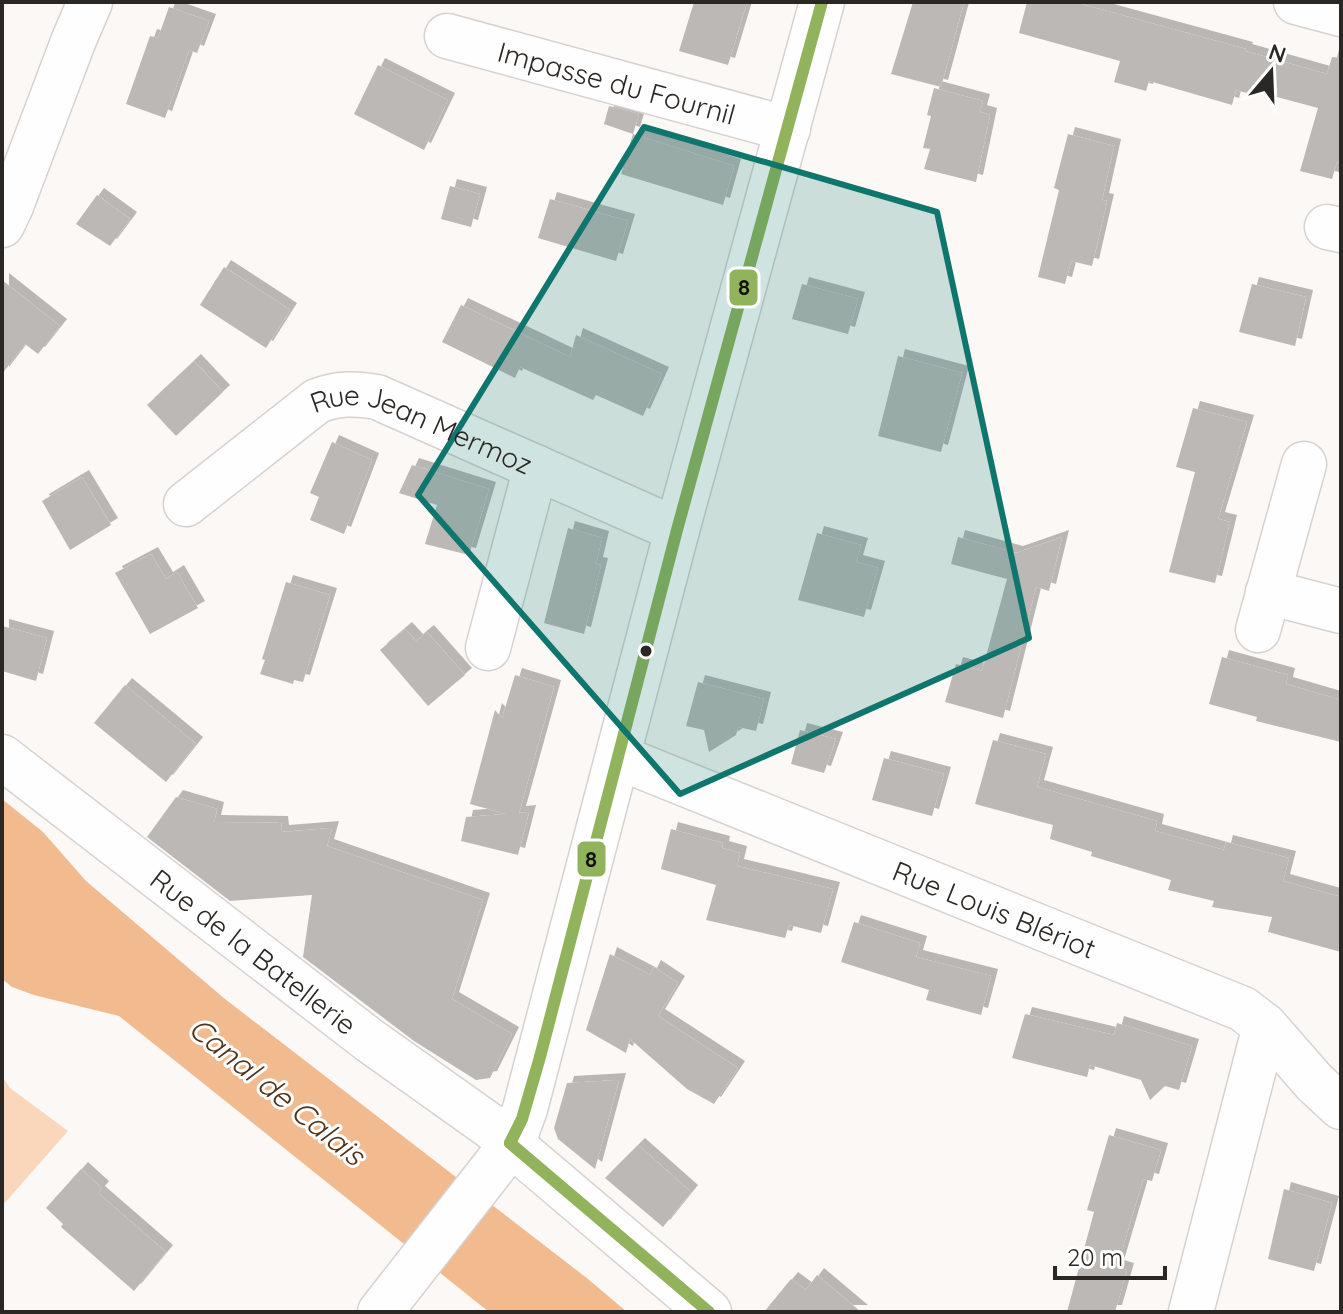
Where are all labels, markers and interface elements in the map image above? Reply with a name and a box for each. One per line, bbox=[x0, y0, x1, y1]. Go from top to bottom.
north arrow bbox=[1231, 32, 1311, 112]
street label: Impasse du Fournil bbox=[494, 33, 740, 131]
text: N bbox=[1265, 37, 1290, 69]
line badge: 8 bbox=[728, 268, 759, 307]
text: 8 bbox=[738, 273, 750, 301]
street label: Rue Jean Mermoz bbox=[305, 377, 538, 481]
unlabelled marker bbox=[638, 643, 654, 659]
line badge: 8 bbox=[576, 840, 607, 878]
text: 8 bbox=[585, 845, 597, 873]
street label: Rue Louis Blériot bbox=[888, 852, 1101, 965]
street label: Rue de la Batellerie bbox=[144, 861, 364, 1042]
water label: Canal de Calais bbox=[181, 1009, 374, 1175]
scale bar bbox=[1055, 1230, 1165, 1280]
text: 20 m bbox=[1067, 1242, 1123, 1272]

